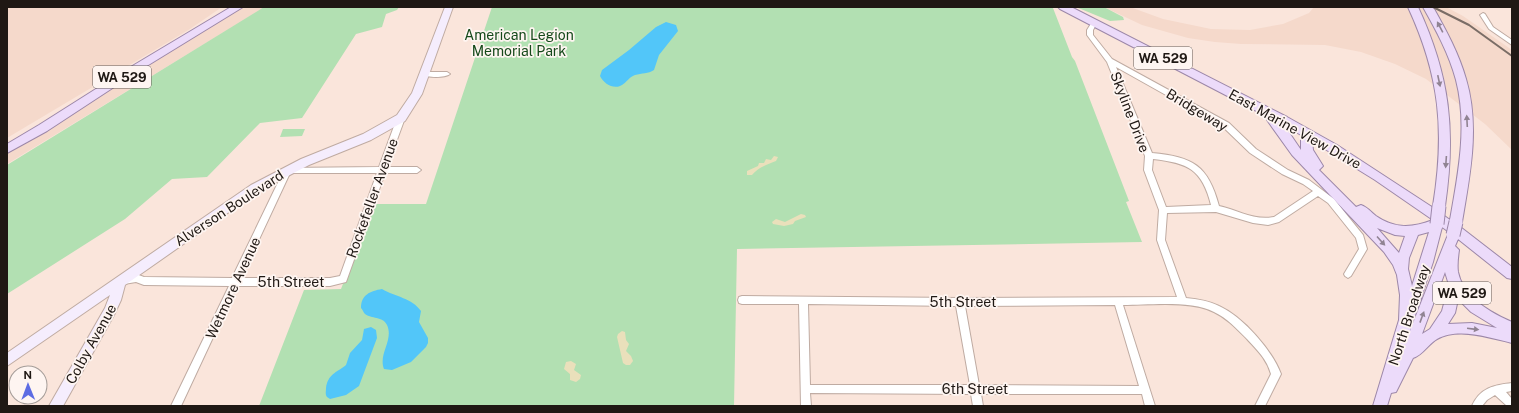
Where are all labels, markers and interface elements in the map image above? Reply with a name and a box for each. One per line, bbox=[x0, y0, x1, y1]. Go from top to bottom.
one-way arrow bbox=[1436, 22, 1443, 33]
park label: American Legion Memorial Park bbox=[464, 27, 574, 59]
road number: WA 529 bbox=[1134, 47, 1192, 69]
road number: WA 529 bbox=[93, 66, 151, 88]
street label: Skyline Drive bbox=[1107, 69, 1153, 155]
one-way arrow bbox=[1437, 75, 1443, 87]
street label: Bridgeway bbox=[1163, 85, 1231, 135]
street label: East Marine View Drive bbox=[1226, 86, 1364, 172]
one-way arrow bbox=[1464, 114, 1470, 127]
street label: Rockefeller Avenue bbox=[343, 136, 401, 260]
one-way arrow bbox=[1442, 156, 1449, 168]
street label: Alverson Boulevard bbox=[172, 167, 286, 249]
street label: Wetmore Avenue bbox=[202, 234, 264, 341]
one-way arrow bbox=[1376, 236, 1385, 245]
street label: North Broadway bbox=[1385, 262, 1433, 367]
street label: 5th Street bbox=[258, 274, 324, 290]
road number: WA 529 bbox=[1433, 282, 1491, 304]
street label: 5th Street bbox=[930, 294, 996, 310]
street label: Colby Avenue bbox=[62, 301, 120, 387]
one-way arrow bbox=[1420, 311, 1426, 323]
one-way arrow bbox=[1467, 326, 1479, 332]
north arrow bbox=[8, 365, 48, 405]
text: N bbox=[23, 369, 32, 381]
street label: 6th Street bbox=[942, 381, 1008, 397]

